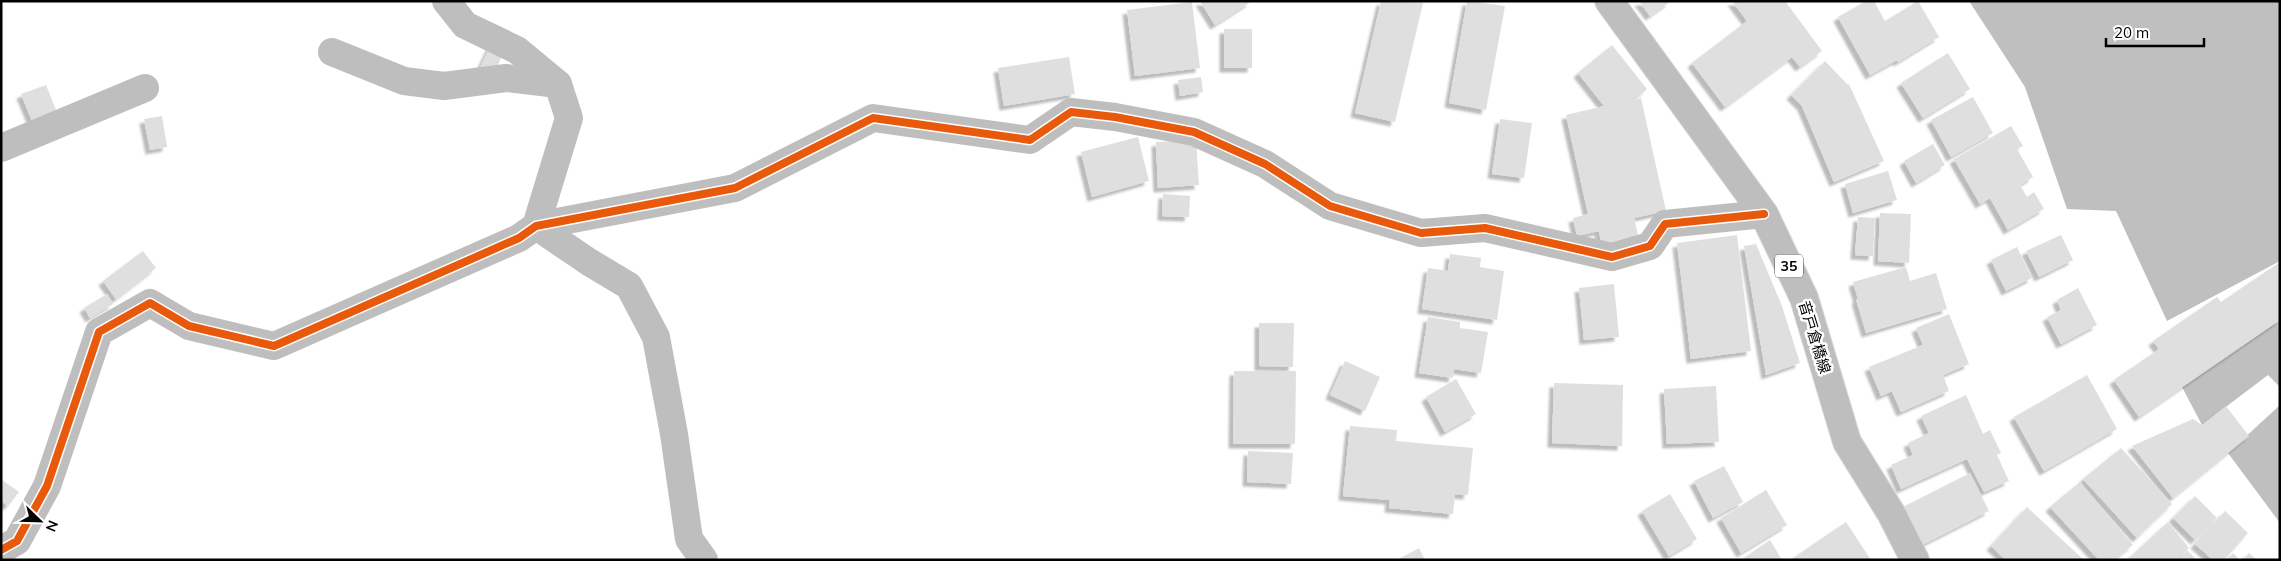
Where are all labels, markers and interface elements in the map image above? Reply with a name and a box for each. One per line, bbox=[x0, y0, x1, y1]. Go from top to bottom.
scale bar bbox=[2106, 15, 2204, 47]
text: 20 m bbox=[2114, 23, 2149, 42]
road number: 35 bbox=[1775, 255, 1803, 278]
street label: 音戸倉橋線 bbox=[1795, 298, 1835, 376]
north arrow bbox=[15, 496, 65, 546]
text: N bbox=[42, 518, 62, 534]

